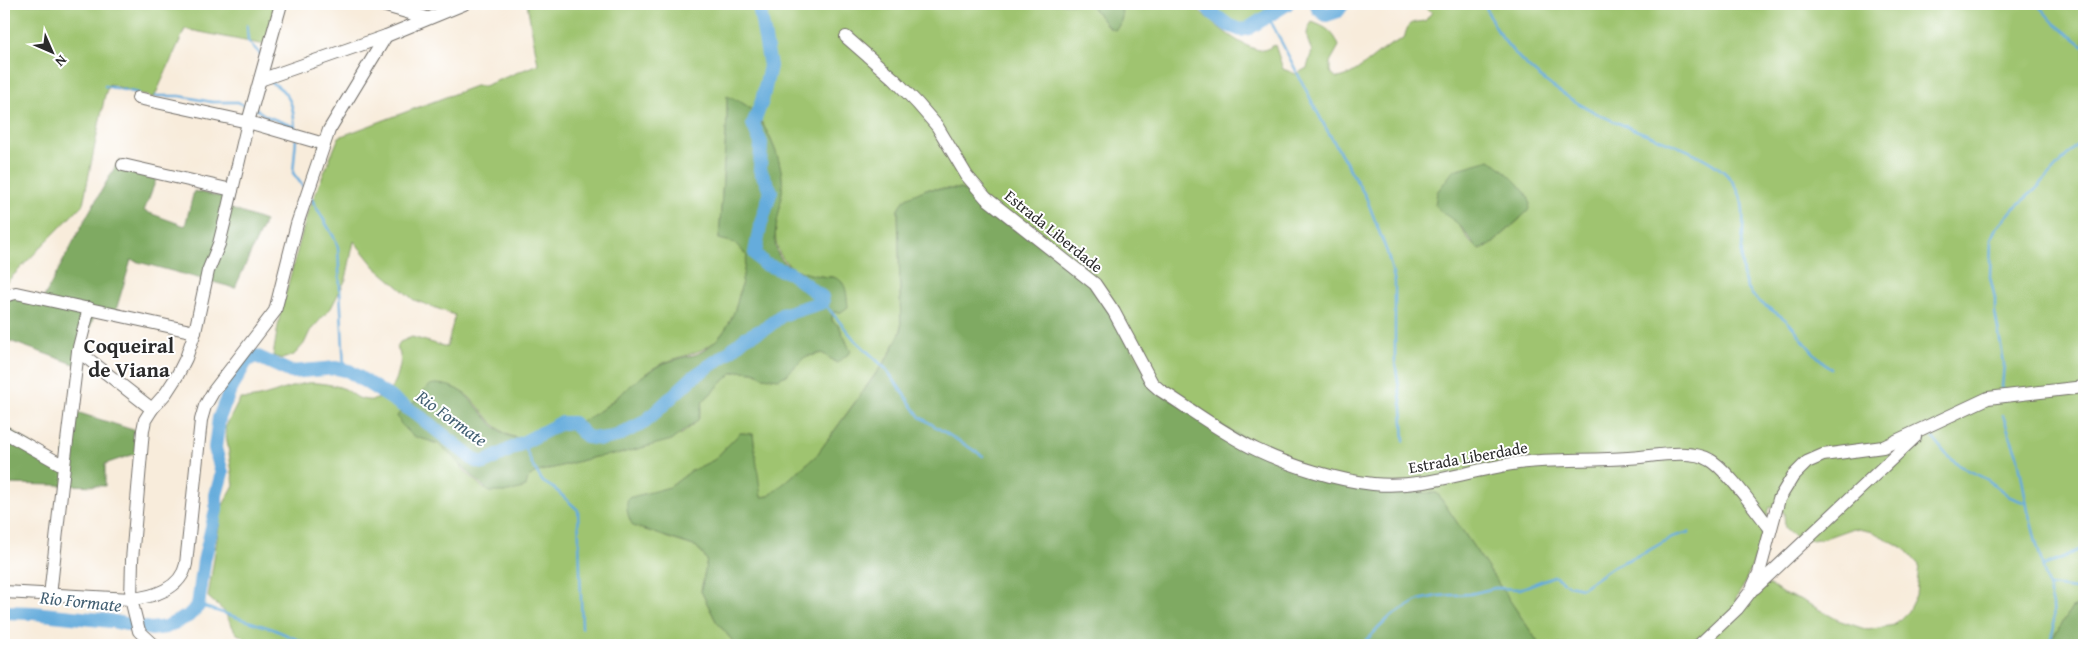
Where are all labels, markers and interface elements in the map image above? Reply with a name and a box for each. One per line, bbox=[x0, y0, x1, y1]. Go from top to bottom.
north arrow bbox=[28, 28, 78, 78]
text: N bbox=[50, 51, 72, 72]
street label: Estrada Liberdade bbox=[1000, 184, 1108, 278]
district label: Coqueiral de Viana bbox=[84, 330, 175, 385]
water label: Rio Formate bbox=[410, 382, 493, 453]
street label: Estrada Liberdade bbox=[1407, 435, 1529, 479]
water label: Rio Formate bbox=[38, 583, 123, 619]

